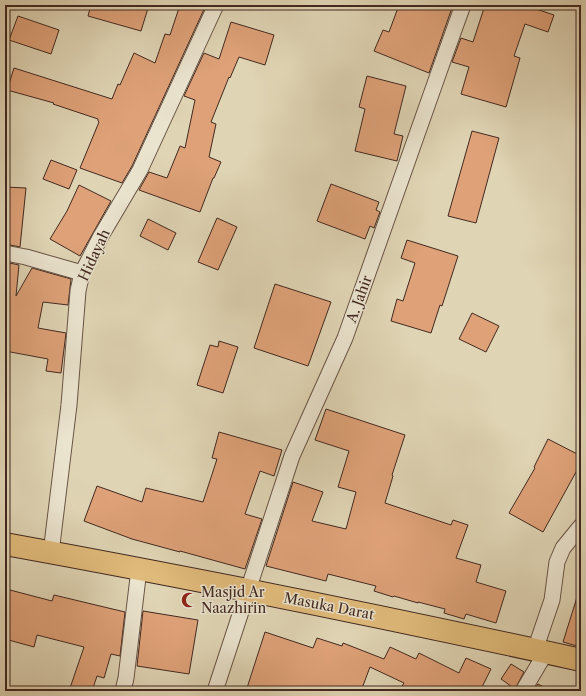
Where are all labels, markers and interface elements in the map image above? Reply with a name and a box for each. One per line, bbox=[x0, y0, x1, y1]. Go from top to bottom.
street label: Hidayah bbox=[74, 226, 114, 284]
street label: A. Jahir bbox=[342, 273, 376, 326]
place label: Masjid Ar Naazhirin bbox=[201, 583, 266, 617]
street label: Masuka Darat bbox=[282, 588, 376, 624]
mosque icon: Masjid Ar Naazhirin bbox=[180, 591, 198, 609]

